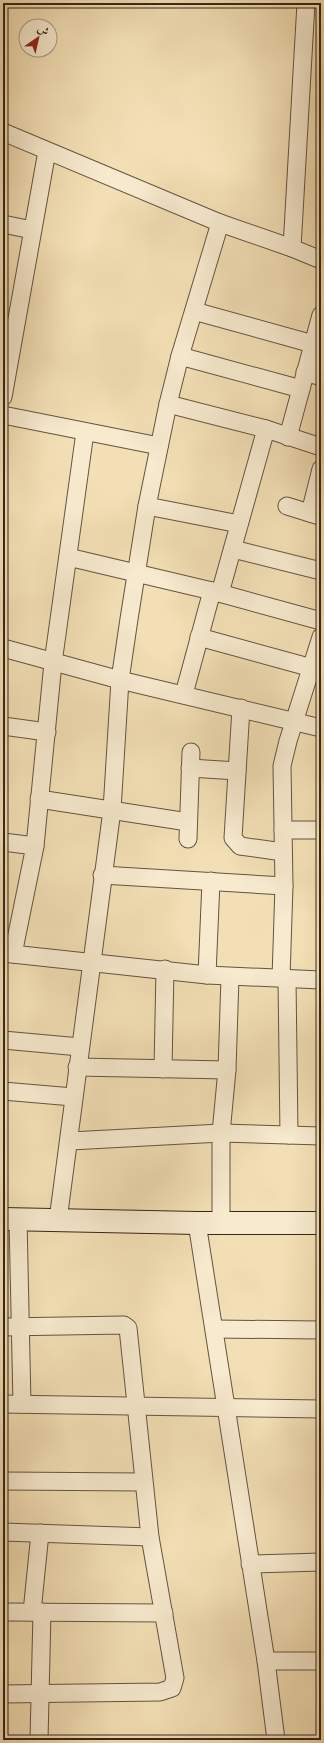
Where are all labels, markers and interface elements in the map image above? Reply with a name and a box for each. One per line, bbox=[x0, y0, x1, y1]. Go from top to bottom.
north arrow bbox=[18, 18, 58, 58]
text: ش bbox=[35, 22, 52, 39]

